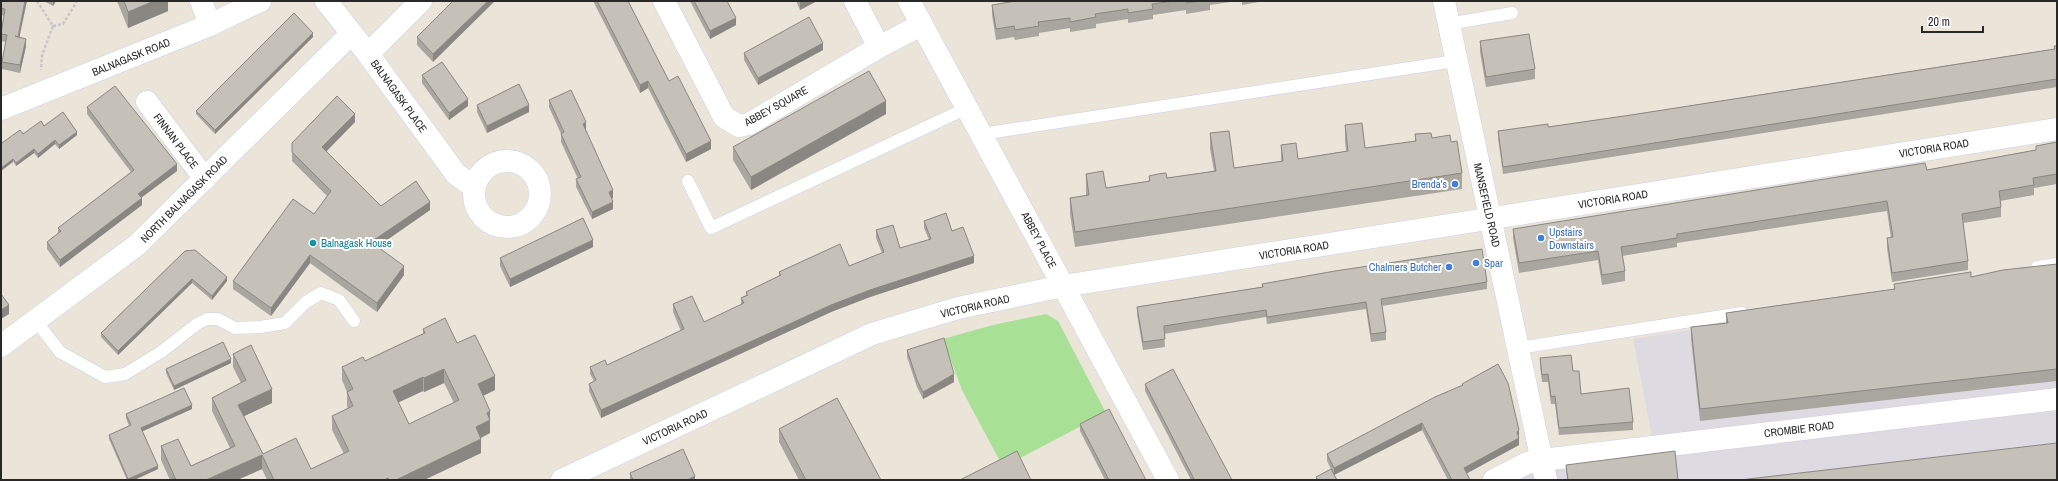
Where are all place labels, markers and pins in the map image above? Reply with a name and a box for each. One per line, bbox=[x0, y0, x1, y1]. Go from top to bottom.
place label: Brenda's bbox=[1412, 177, 1447, 191]
marker: Brenda's bbox=[1450, 179, 1460, 189]
place label: Upstairs Downstairs bbox=[1549, 225, 1595, 252]
marker: Upstairs Downstairs bbox=[1536, 233, 1546, 243]
place label: Balnagask House bbox=[321, 236, 392, 250]
marker: Balnagask House bbox=[308, 238, 318, 248]
place label: Spar bbox=[1484, 256, 1503, 270]
marker: Spar bbox=[1471, 258, 1481, 268]
place label: Chalmers Butcher bbox=[1369, 260, 1441, 274]
marker: Chalmers Butcher bbox=[1444, 262, 1454, 272]

